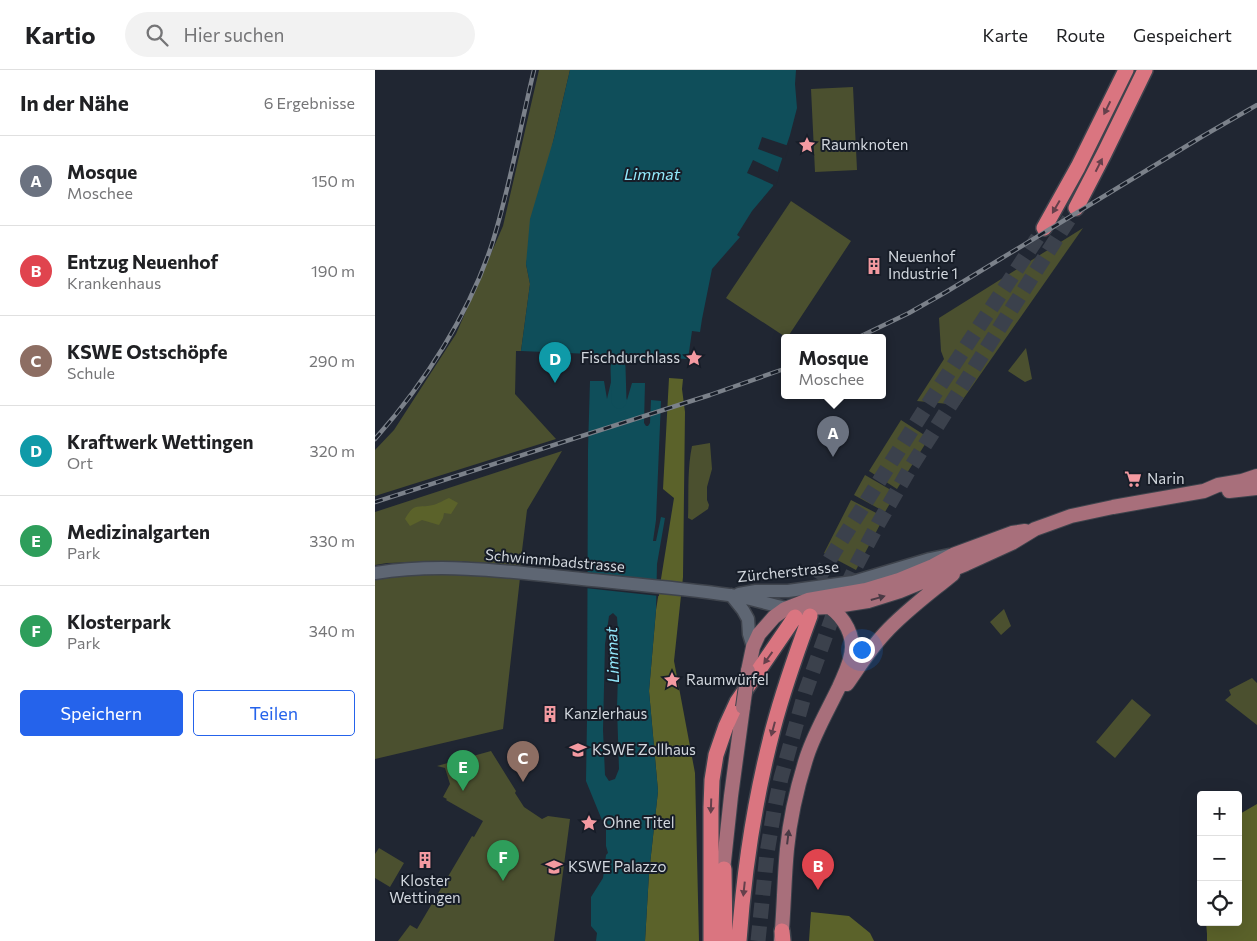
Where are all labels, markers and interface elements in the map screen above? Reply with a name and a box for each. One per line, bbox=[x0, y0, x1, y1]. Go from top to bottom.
search box bbox=[125, 12, 475, 57]
text: Kartio bbox=[25, 20, 95, 49]
icon: search bbox=[143, 21, 171, 49]
text: Hier suchen bbox=[183, 23, 284, 46]
text: Karte bbox=[983, 24, 1028, 46]
text: Route bbox=[1056, 24, 1105, 46]
text: Gespeichert bbox=[1133, 24, 1232, 46]
text: In der Nähe bbox=[20, 90, 129, 115]
text: 6 Ergebnisse bbox=[264, 93, 355, 112]
one-way arrow bbox=[1103, 101, 1111, 115]
place icon: Raumknoten bbox=[797, 135, 817, 155]
place label: Raumknoten bbox=[821, 135, 908, 153]
one-way arrow bbox=[1095, 158, 1103, 172]
text: Mosque bbox=[67, 160, 137, 183]
water label: Limmat bbox=[624, 164, 680, 183]
text: A bbox=[30, 171, 42, 190]
text: 150 m bbox=[312, 171, 355, 190]
text: Moschee bbox=[67, 183, 133, 202]
one-way arrow bbox=[1052, 201, 1061, 214]
place label: Neuenhof Industrie 1 bbox=[888, 247, 958, 282]
text: Entzug Neuenhof bbox=[67, 250, 218, 273]
building icon: Neuenhof Industrie 1 bbox=[864, 256, 884, 276]
text: B bbox=[31, 261, 41, 280]
text: 190 m bbox=[311, 261, 355, 280]
text: Krankenhaus bbox=[67, 273, 161, 292]
popup bbox=[781, 334, 886, 399]
text: KSWE Ostschöpfe bbox=[67, 340, 227, 363]
pin: D bbox=[539, 342, 571, 383]
text: Mosque bbox=[798, 346, 869, 369]
place label: Fischdurchlass bbox=[581, 348, 680, 366]
place icon: Fischdurchlass bbox=[684, 348, 704, 368]
text: C bbox=[31, 351, 41, 370]
text: 290 m bbox=[309, 351, 355, 370]
text: Schule bbox=[67, 363, 115, 382]
text: Moschee bbox=[798, 369, 864, 388]
pin: A bbox=[817, 416, 849, 457]
text: Kraftwerk Wettingen bbox=[67, 430, 254, 453]
text: D bbox=[30, 441, 42, 460]
text: 320 m bbox=[310, 441, 355, 460]
text: Ort bbox=[67, 453, 93, 472]
supermarket icon: Narin bbox=[1123, 469, 1143, 489]
place label: Narin bbox=[1147, 469, 1185, 487]
text: Medizinalgarten bbox=[67, 520, 210, 543]
text: E bbox=[31, 531, 41, 550]
text: 330 m bbox=[309, 531, 355, 550]
text: Park bbox=[67, 543, 100, 562]
street label: Schwimmbadstrasse bbox=[484, 545, 626, 575]
street label: Zürcherstrasse bbox=[736, 557, 840, 585]
one-way arrow bbox=[870, 593, 885, 601]
text: Klosterpark bbox=[67, 610, 171, 633]
text: F bbox=[31, 621, 41, 640]
text: 340 m bbox=[309, 621, 355, 640]
water label: Limmat bbox=[601, 626, 622, 683]
text: Park bbox=[67, 633, 100, 652]
your location bbox=[849, 637, 875, 663]
one-way arrow bbox=[763, 651, 773, 664]
place icon: Raumwürfel bbox=[662, 670, 682, 690]
place label: Raumwürfel bbox=[686, 670, 769, 688]
button: Speichern bbox=[20, 690, 183, 736]
button: Teilen bbox=[193, 690, 355, 736]
building icon: Kanzlerhaus bbox=[540, 704, 560, 724]
place label: Kanzlerhaus bbox=[564, 704, 647, 722]
one-way arrow bbox=[769, 722, 777, 737]
school or university icon: KSWE Zollhaus bbox=[568, 740, 588, 760]
place label: KSWE Zollhaus bbox=[592, 740, 696, 758]
pin: C bbox=[507, 741, 539, 782]
pin: E bbox=[447, 750, 479, 791]
map controls bbox=[1197, 791, 1242, 926]
button: + bbox=[1197, 791, 1242, 836]
one-way arrow bbox=[707, 798, 715, 814]
place icon: Ohne Titel bbox=[579, 813, 599, 833]
place label: Ohne Titel bbox=[603, 813, 674, 831]
one-way arrow bbox=[784, 828, 792, 844]
button: − bbox=[1197, 836, 1242, 881]
pin: F bbox=[487, 840, 519, 881]
pin: B bbox=[802, 849, 834, 890]
building icon: Kloster Wettingen bbox=[415, 850, 435, 870]
school or university icon: KSWE Palazzo bbox=[544, 857, 564, 877]
place label: KSWE Palazzo bbox=[568, 857, 666, 875]
place label: Kloster Wettingen bbox=[389, 871, 461, 906]
one-way arrow bbox=[740, 881, 748, 897]
button: locate bbox=[1197, 881, 1242, 926]

